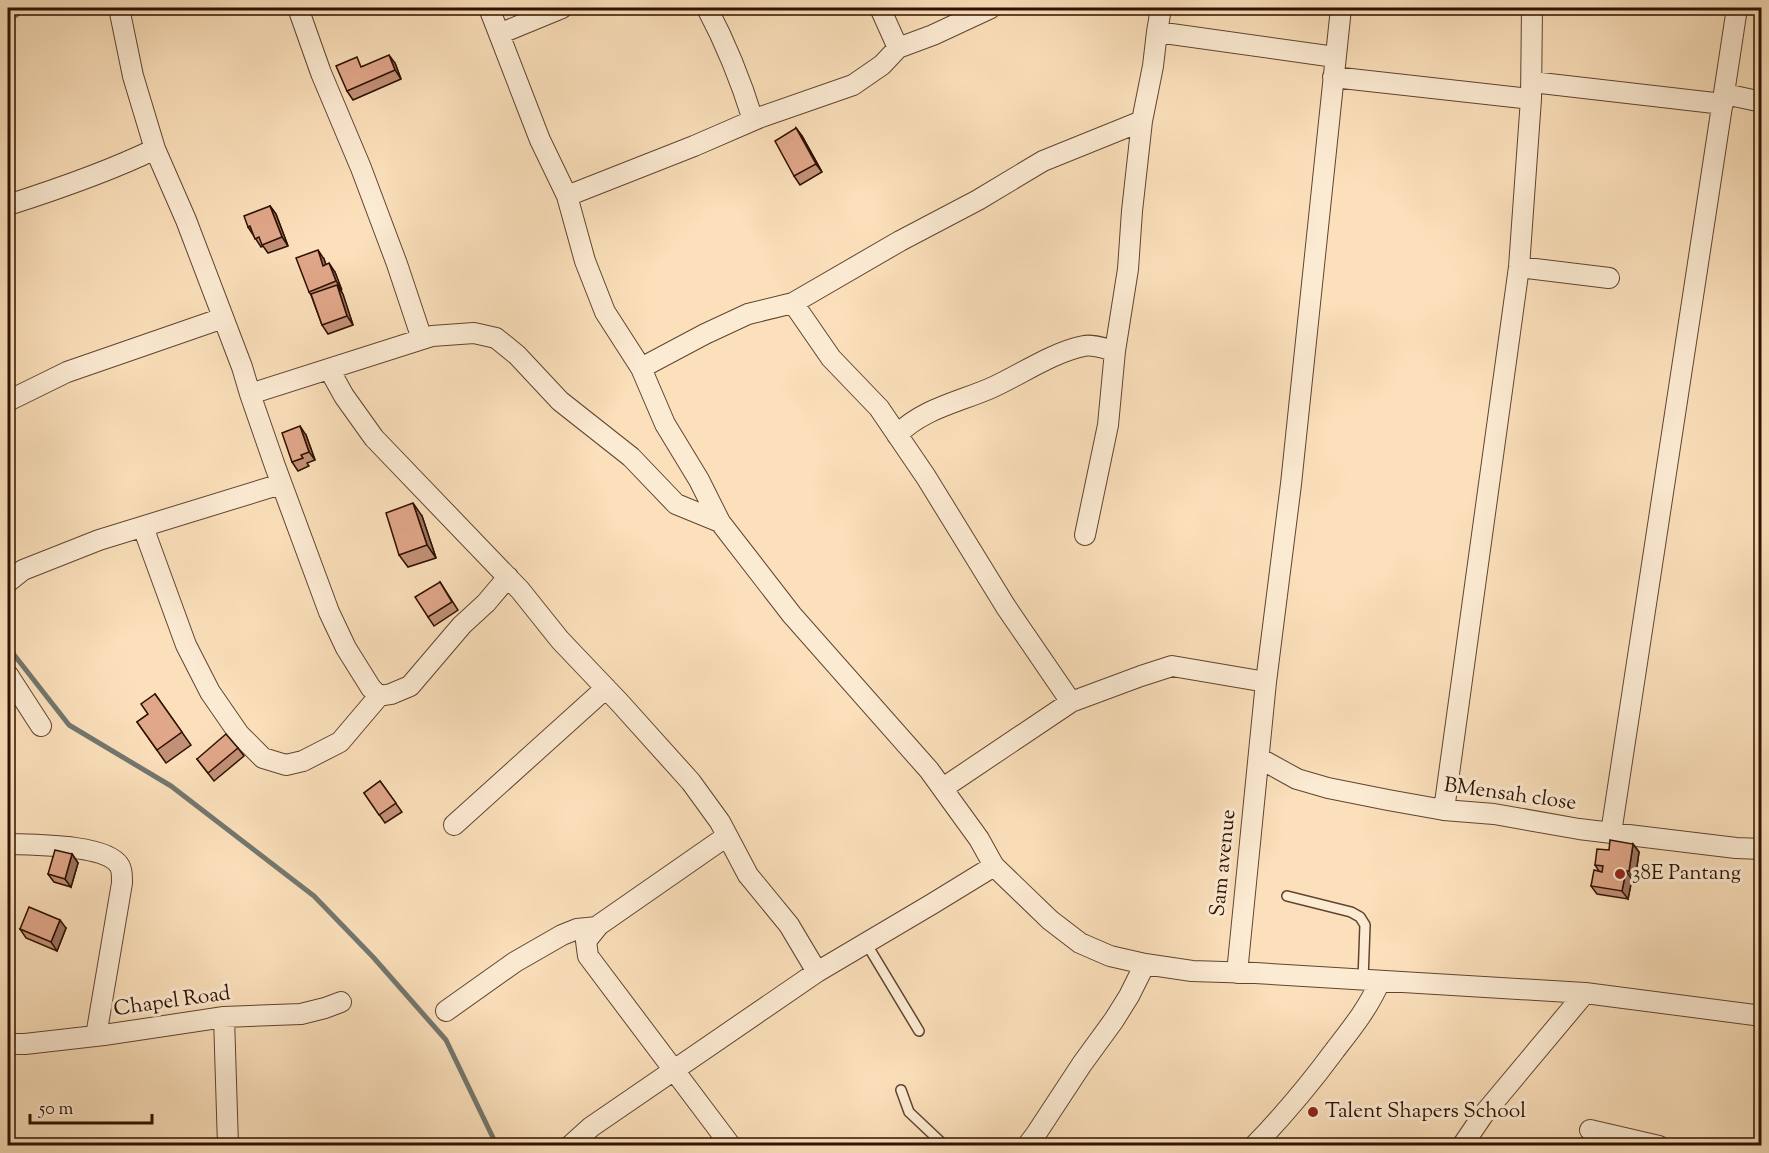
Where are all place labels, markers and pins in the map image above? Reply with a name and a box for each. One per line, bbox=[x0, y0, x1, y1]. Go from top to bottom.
place label: 38E Pantang bbox=[1632, 859, 1741, 889]
marker: 38E Pantang bbox=[1613, 867, 1627, 881]
place label: Talent Shapers School bbox=[1325, 1097, 1526, 1127]
marker: Talent Shapers School bbox=[1306, 1105, 1320, 1119]

